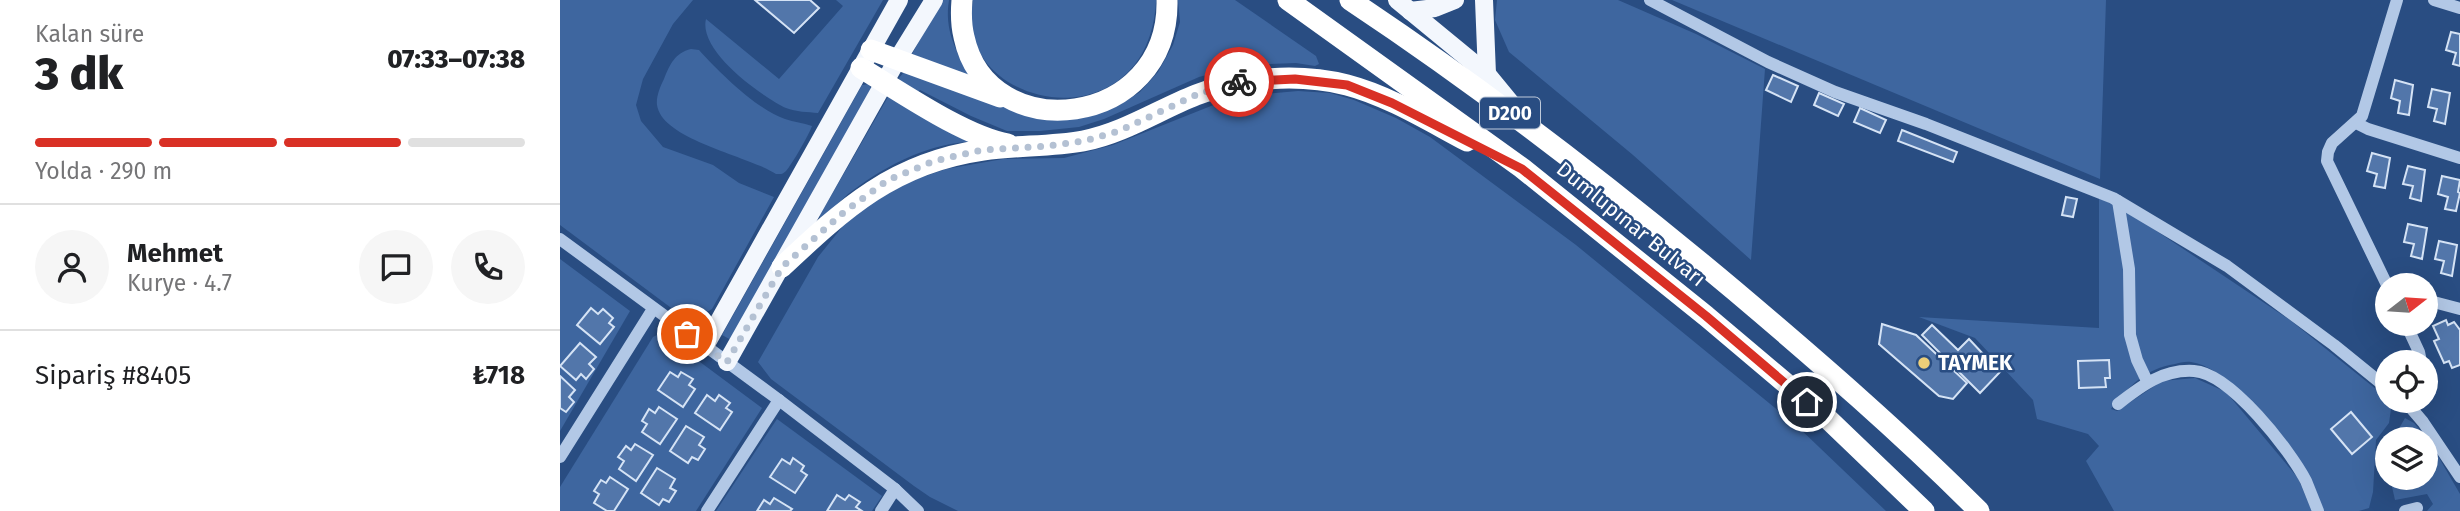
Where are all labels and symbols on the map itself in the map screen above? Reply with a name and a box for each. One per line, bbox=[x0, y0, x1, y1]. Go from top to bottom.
courier bbox=[1204, 47, 1274, 117]
road number: D200 bbox=[1480, 97, 1540, 128]
street label: Dumlupınar Bulvarı bbox=[1551, 156, 1711, 292]
north arrow bbox=[2375, 273, 2438, 336]
pin bbox=[657, 304, 717, 364]
place label: TAYMEK bbox=[1938, 350, 2013, 376]
marker: TAYMEK bbox=[1916, 355, 1932, 371]
pin bbox=[1777, 372, 1837, 432]

